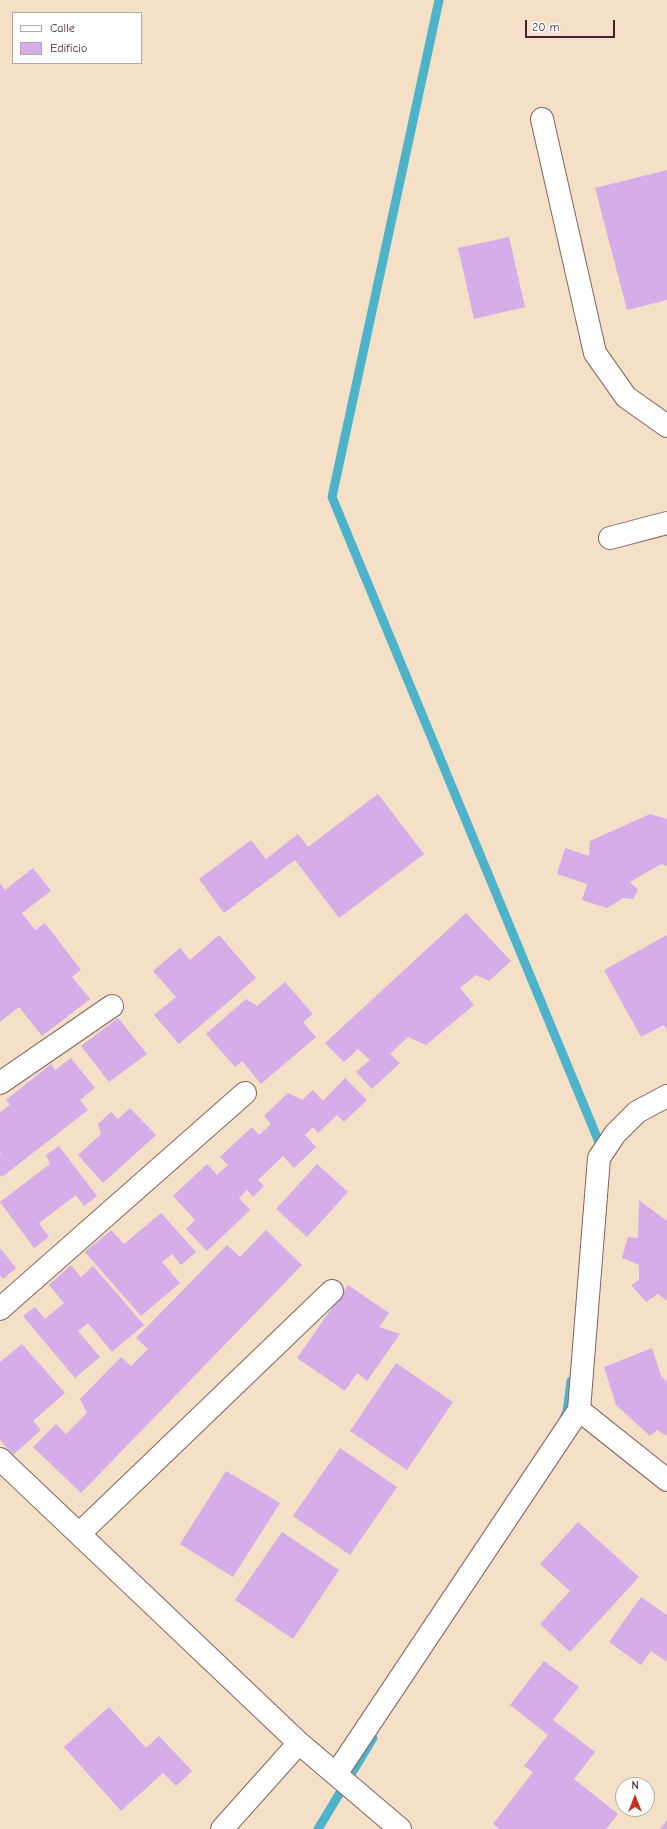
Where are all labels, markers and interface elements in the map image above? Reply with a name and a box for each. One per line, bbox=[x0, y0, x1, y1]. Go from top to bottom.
legend bbox=[12, 12, 142, 64]
scale bar bbox=[527, 12, 617, 38]
text: 20 m bbox=[532, 20, 560, 34]
text: Calle bbox=[50, 21, 75, 35]
text: Edificio bbox=[50, 41, 87, 55]
north arrow bbox=[615, 1777, 655, 1817]
text: N bbox=[631, 1779, 639, 1792]

